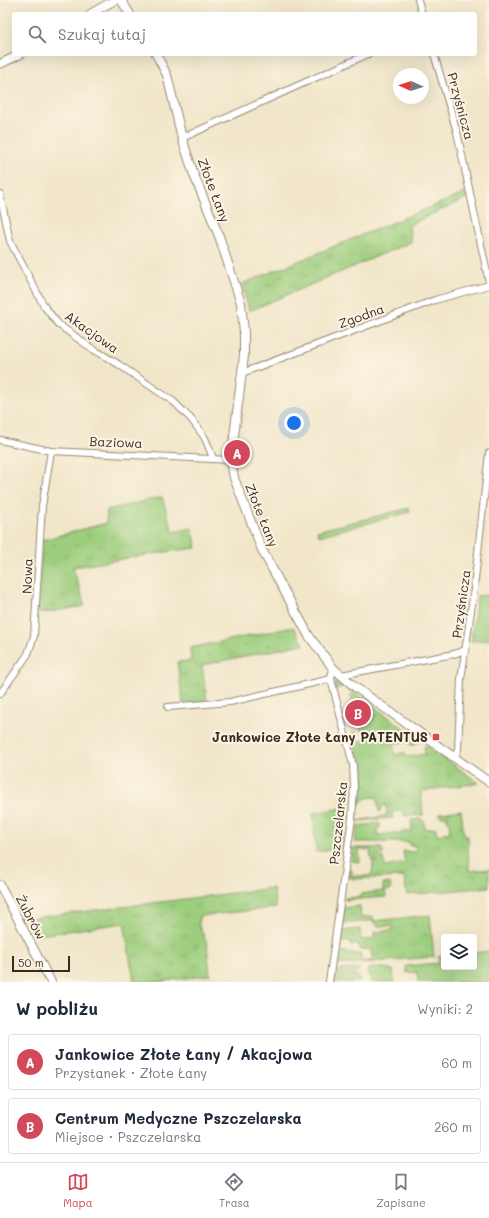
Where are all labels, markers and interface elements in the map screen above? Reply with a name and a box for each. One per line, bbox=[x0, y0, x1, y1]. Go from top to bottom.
search box bbox=[12, 12, 477, 56]
icon: search bbox=[26, 23, 48, 45]
text: Szukaj tutaj bbox=[58, 24, 146, 44]
north arrow bbox=[393, 68, 429, 104]
street label: Przyśnicza bbox=[444, 70, 479, 141]
street label: Złote Łany bbox=[194, 155, 235, 225]
street label: Zgodna bbox=[336, 299, 386, 332]
street label: Akacjowa bbox=[62, 307, 123, 356]
your location bbox=[284, 413, 304, 433]
street label: Baziowa bbox=[89, 432, 143, 451]
pin: A bbox=[224, 438, 250, 468]
street label: Złote Łany bbox=[242, 480, 283, 549]
street label: Nowa bbox=[17, 558, 36, 594]
street label: Przyśnicza bbox=[447, 569, 474, 639]
pin: B bbox=[345, 698, 371, 728]
place label: Jankowice Złote Łany PATENTUS bbox=[212, 728, 428, 746]
marker: Jankowice Złote Łany PATENTUS bbox=[431, 732, 441, 742]
street label: Pszczelarska bbox=[325, 780, 350, 865]
street label: Żubrów bbox=[13, 891, 50, 942]
map controls bbox=[441, 934, 477, 970]
button: layers bbox=[441, 934, 477, 970]
scale bar bbox=[12, 954, 70, 973]
text: 50 m bbox=[18, 955, 44, 970]
text: W pobliżu bbox=[16, 997, 98, 1019]
text: Wyniki: 2 bbox=[417, 1000, 473, 1017]
text: Jankowice Złote Łany / Akacjowa bbox=[55, 1044, 312, 1064]
text: A bbox=[25, 1054, 35, 1071]
text: 60 m bbox=[442, 1054, 472, 1071]
text: Przystanek · Złote Łany bbox=[55, 1064, 207, 1081]
text: Centrum Medyczne Pszczelarska bbox=[55, 1108, 302, 1128]
text: B bbox=[26, 1118, 34, 1135]
text: 260 m bbox=[434, 1118, 472, 1135]
text: Miejsce · Pszczelarska bbox=[55, 1128, 201, 1145]
tab: Mapa bbox=[63, 1171, 93, 1210]
tab: Trasa bbox=[219, 1171, 250, 1210]
tab: Zapisane bbox=[376, 1171, 426, 1210]

